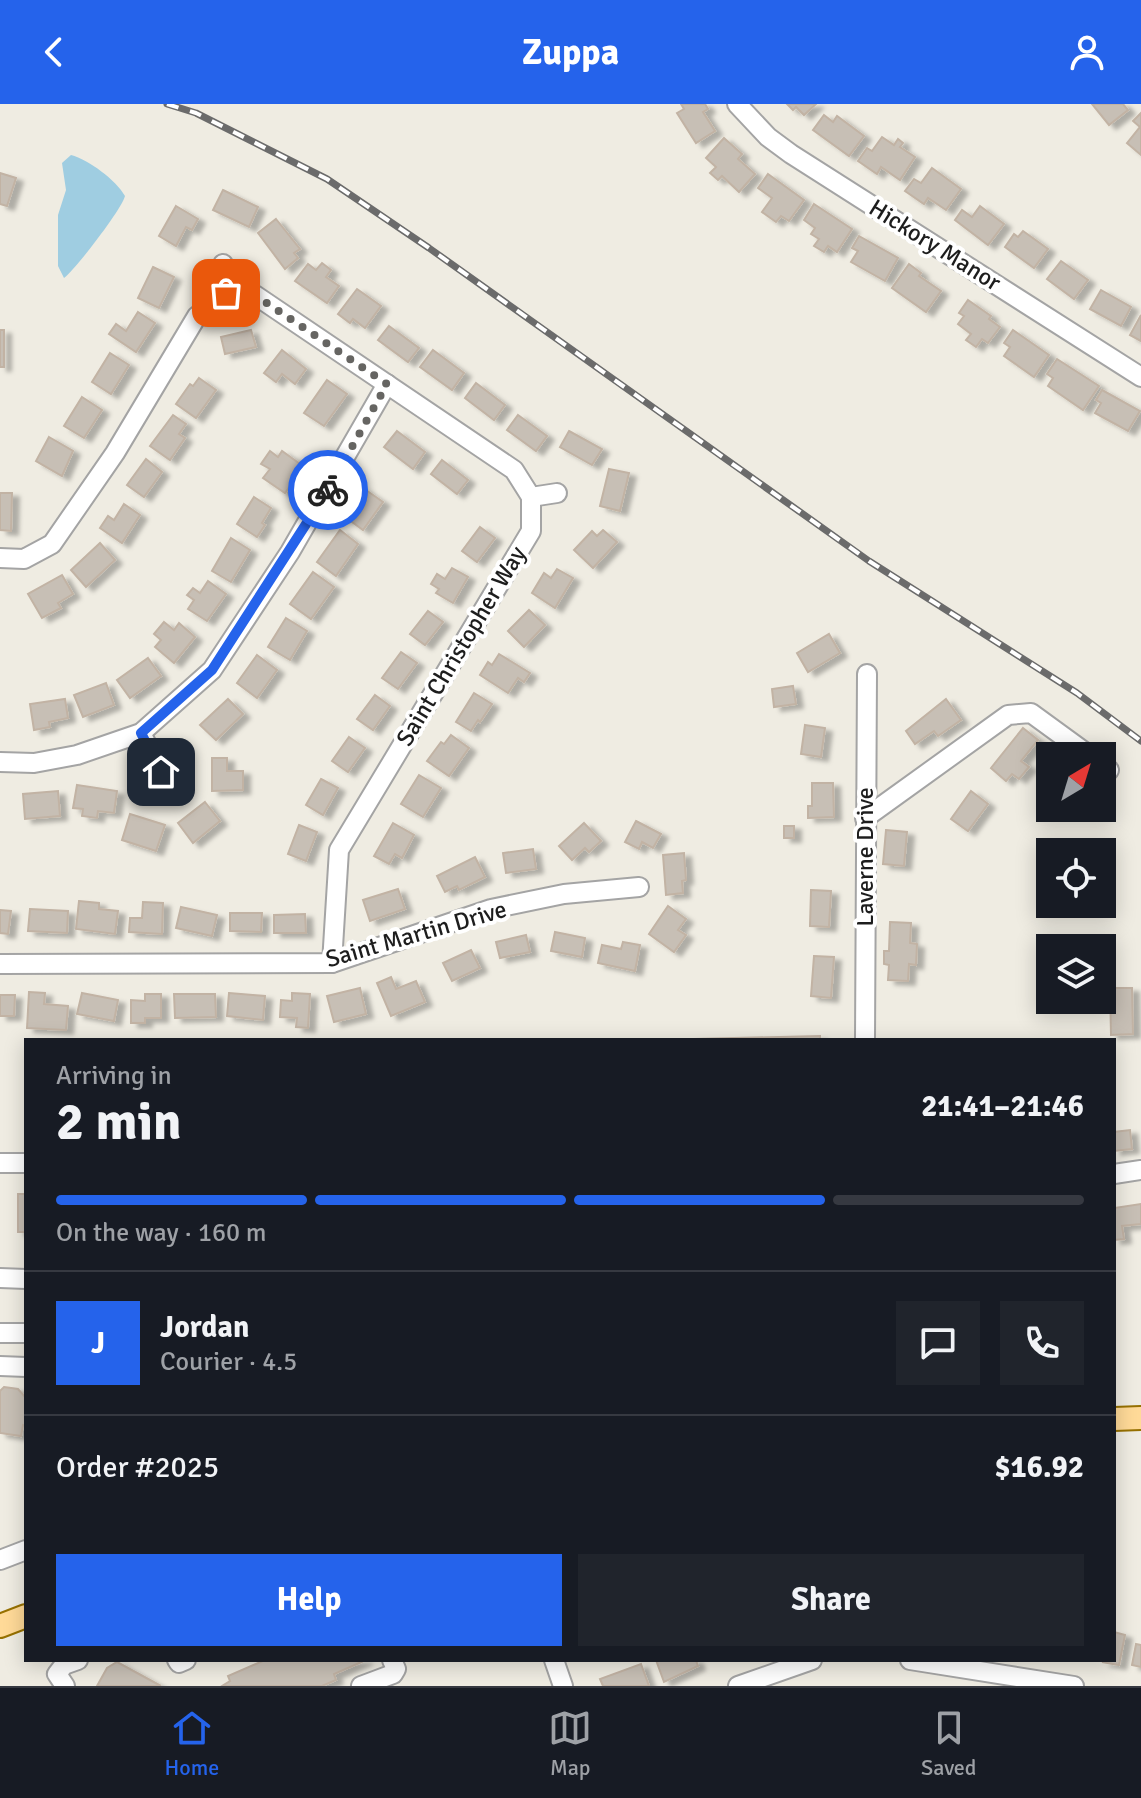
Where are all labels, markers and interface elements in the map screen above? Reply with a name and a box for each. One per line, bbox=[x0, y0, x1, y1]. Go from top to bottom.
icon: back bbox=[32, 30, 76, 74]
text: Zuppa bbox=[522, 30, 619, 75]
icon: person bbox=[1065, 30, 1109, 74]
street label: Hickory Manor bbox=[863, 193, 1007, 298]
pin bbox=[192, 259, 260, 327]
icon: bag bbox=[204, 271, 248, 315]
courier bbox=[288, 450, 368, 530]
icon: bike bbox=[306, 468, 350, 512]
street label: Saint Christopher Way bbox=[389, 541, 533, 751]
pin bbox=[127, 738, 195, 806]
north arrow bbox=[1036, 742, 1116, 822]
map controls bbox=[1036, 742, 1116, 1014]
icon: home bbox=[139, 750, 183, 794]
street label: Laverne Drive bbox=[850, 787, 880, 927]
button: locate bbox=[1036, 838, 1116, 918]
street label: Saint Martin Drive bbox=[322, 894, 510, 974]
button: layers bbox=[1036, 934, 1116, 1014]
text: Arriving in bbox=[56, 1060, 172, 1092]
text: 21:41–21:46 bbox=[921, 1088, 1084, 1125]
text: 2 min bbox=[56, 1090, 182, 1154]
text: On the way · 160 m bbox=[56, 1217, 266, 1249]
button: chat bbox=[896, 1301, 980, 1385]
button: phone bbox=[1000, 1301, 1084, 1385]
text: Jordan bbox=[160, 1309, 249, 1346]
text: J bbox=[91, 1325, 105, 1362]
text: Courier · 4.5 bbox=[160, 1346, 297, 1378]
text: Order #2025 bbox=[56, 1449, 219, 1486]
text: $16.92 bbox=[994, 1449, 1084, 1486]
button: Help bbox=[56, 1554, 562, 1646]
button: Share bbox=[578, 1554, 1084, 1646]
tab: Home bbox=[164, 1706, 219, 1781]
tab: Map bbox=[548, 1706, 592, 1781]
tab: Saved bbox=[921, 1706, 977, 1781]

